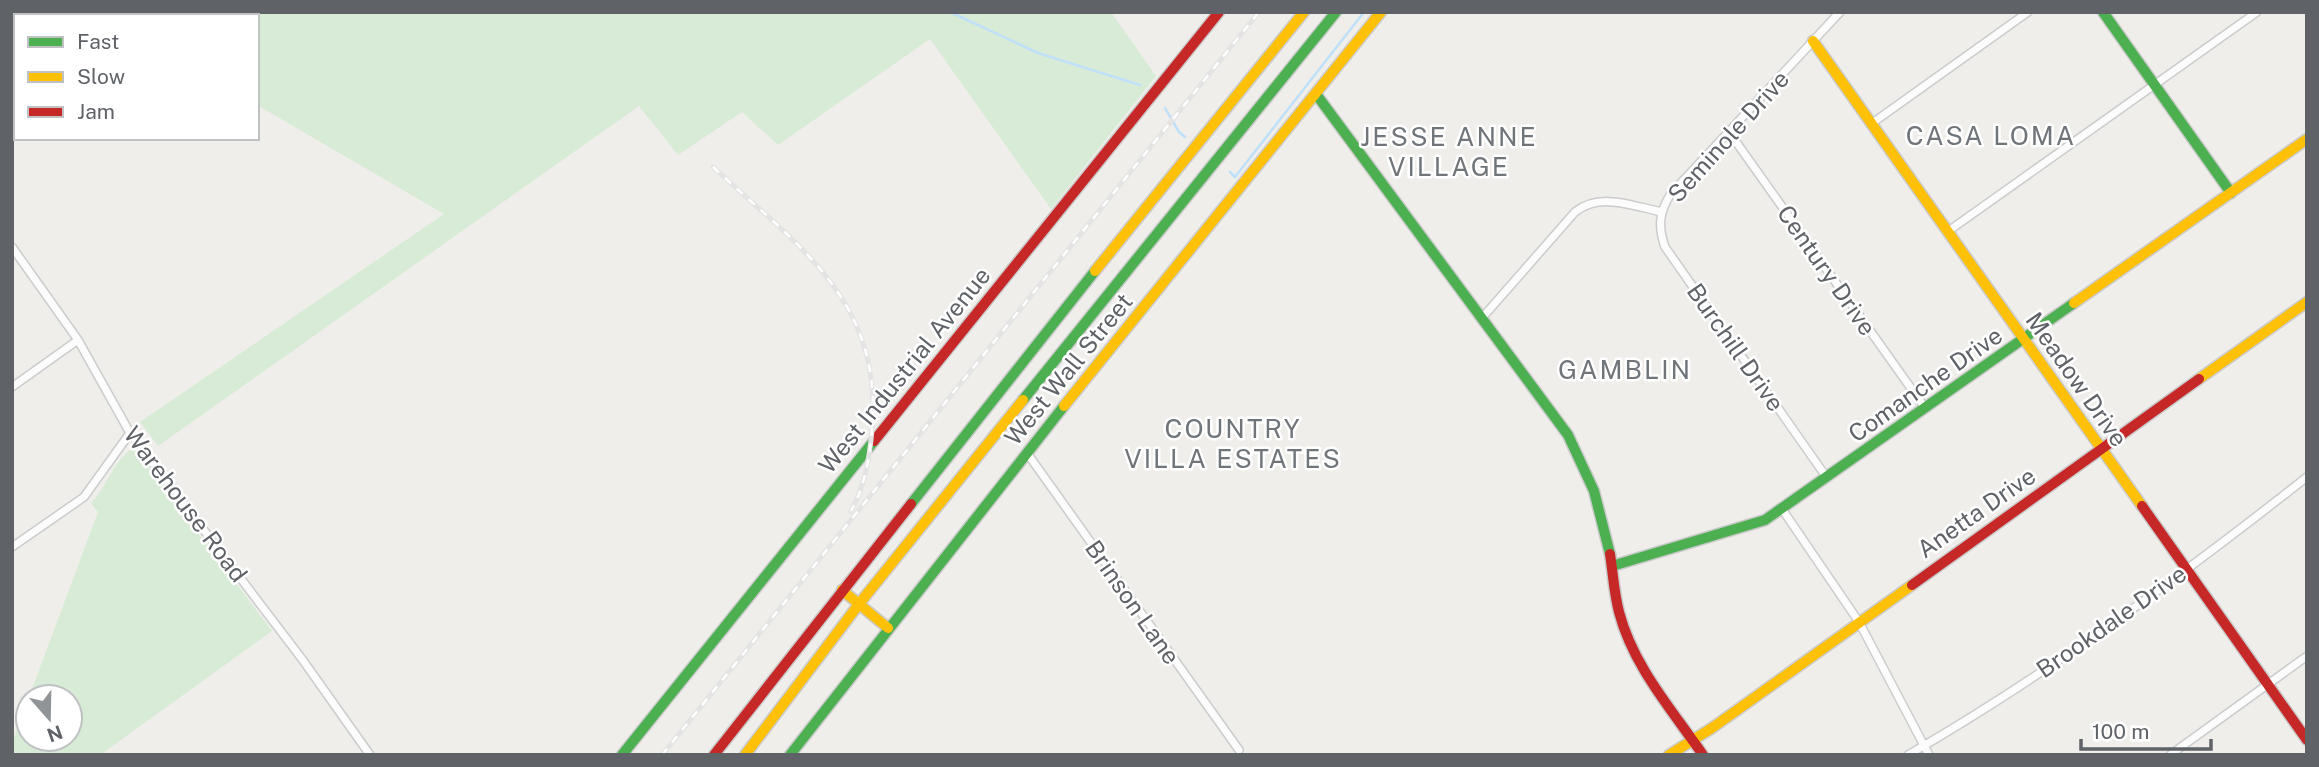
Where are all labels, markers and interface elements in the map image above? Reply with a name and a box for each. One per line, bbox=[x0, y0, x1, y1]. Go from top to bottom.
legend bbox=[14, 14, 259, 140]
text: Fast bbox=[77, 29, 119, 54]
text: Slow bbox=[77, 64, 125, 89]
street label: Seminole Drive bbox=[1662, 64, 1794, 208]
text: Jam bbox=[77, 99, 115, 124]
district label: CASA LOMA bbox=[1906, 120, 2076, 151]
district label: JESSE ANNE VILLAGE bbox=[1360, 121, 1538, 182]
street label: Century Drive bbox=[1772, 200, 1882, 340]
street label: West Industrial Avenue bbox=[812, 261, 996, 479]
street label: Burchill Drive bbox=[1682, 278, 1790, 416]
street label: West Wall Street bbox=[998, 288, 1138, 450]
street label: Meadow Drive bbox=[2020, 306, 2134, 452]
street label: Comanche Drive bbox=[1843, 321, 2007, 447]
district label: GAMBLIN bbox=[1558, 354, 1692, 385]
district label: COUNTRY VILLA ESTATES bbox=[1124, 413, 1342, 474]
street label: Warehouse Road bbox=[118, 421, 254, 587]
street label: Anetta Drive bbox=[1911, 461, 2041, 563]
street label: Brinson Lane bbox=[1080, 535, 1186, 669]
street label: Brookdale Drive bbox=[2031, 559, 2191, 683]
north arrow bbox=[14, 683, 84, 753]
scale bar bbox=[2081, 708, 2210, 752]
text: 100 m bbox=[2092, 719, 2149, 744]
text: N bbox=[44, 721, 66, 747]

